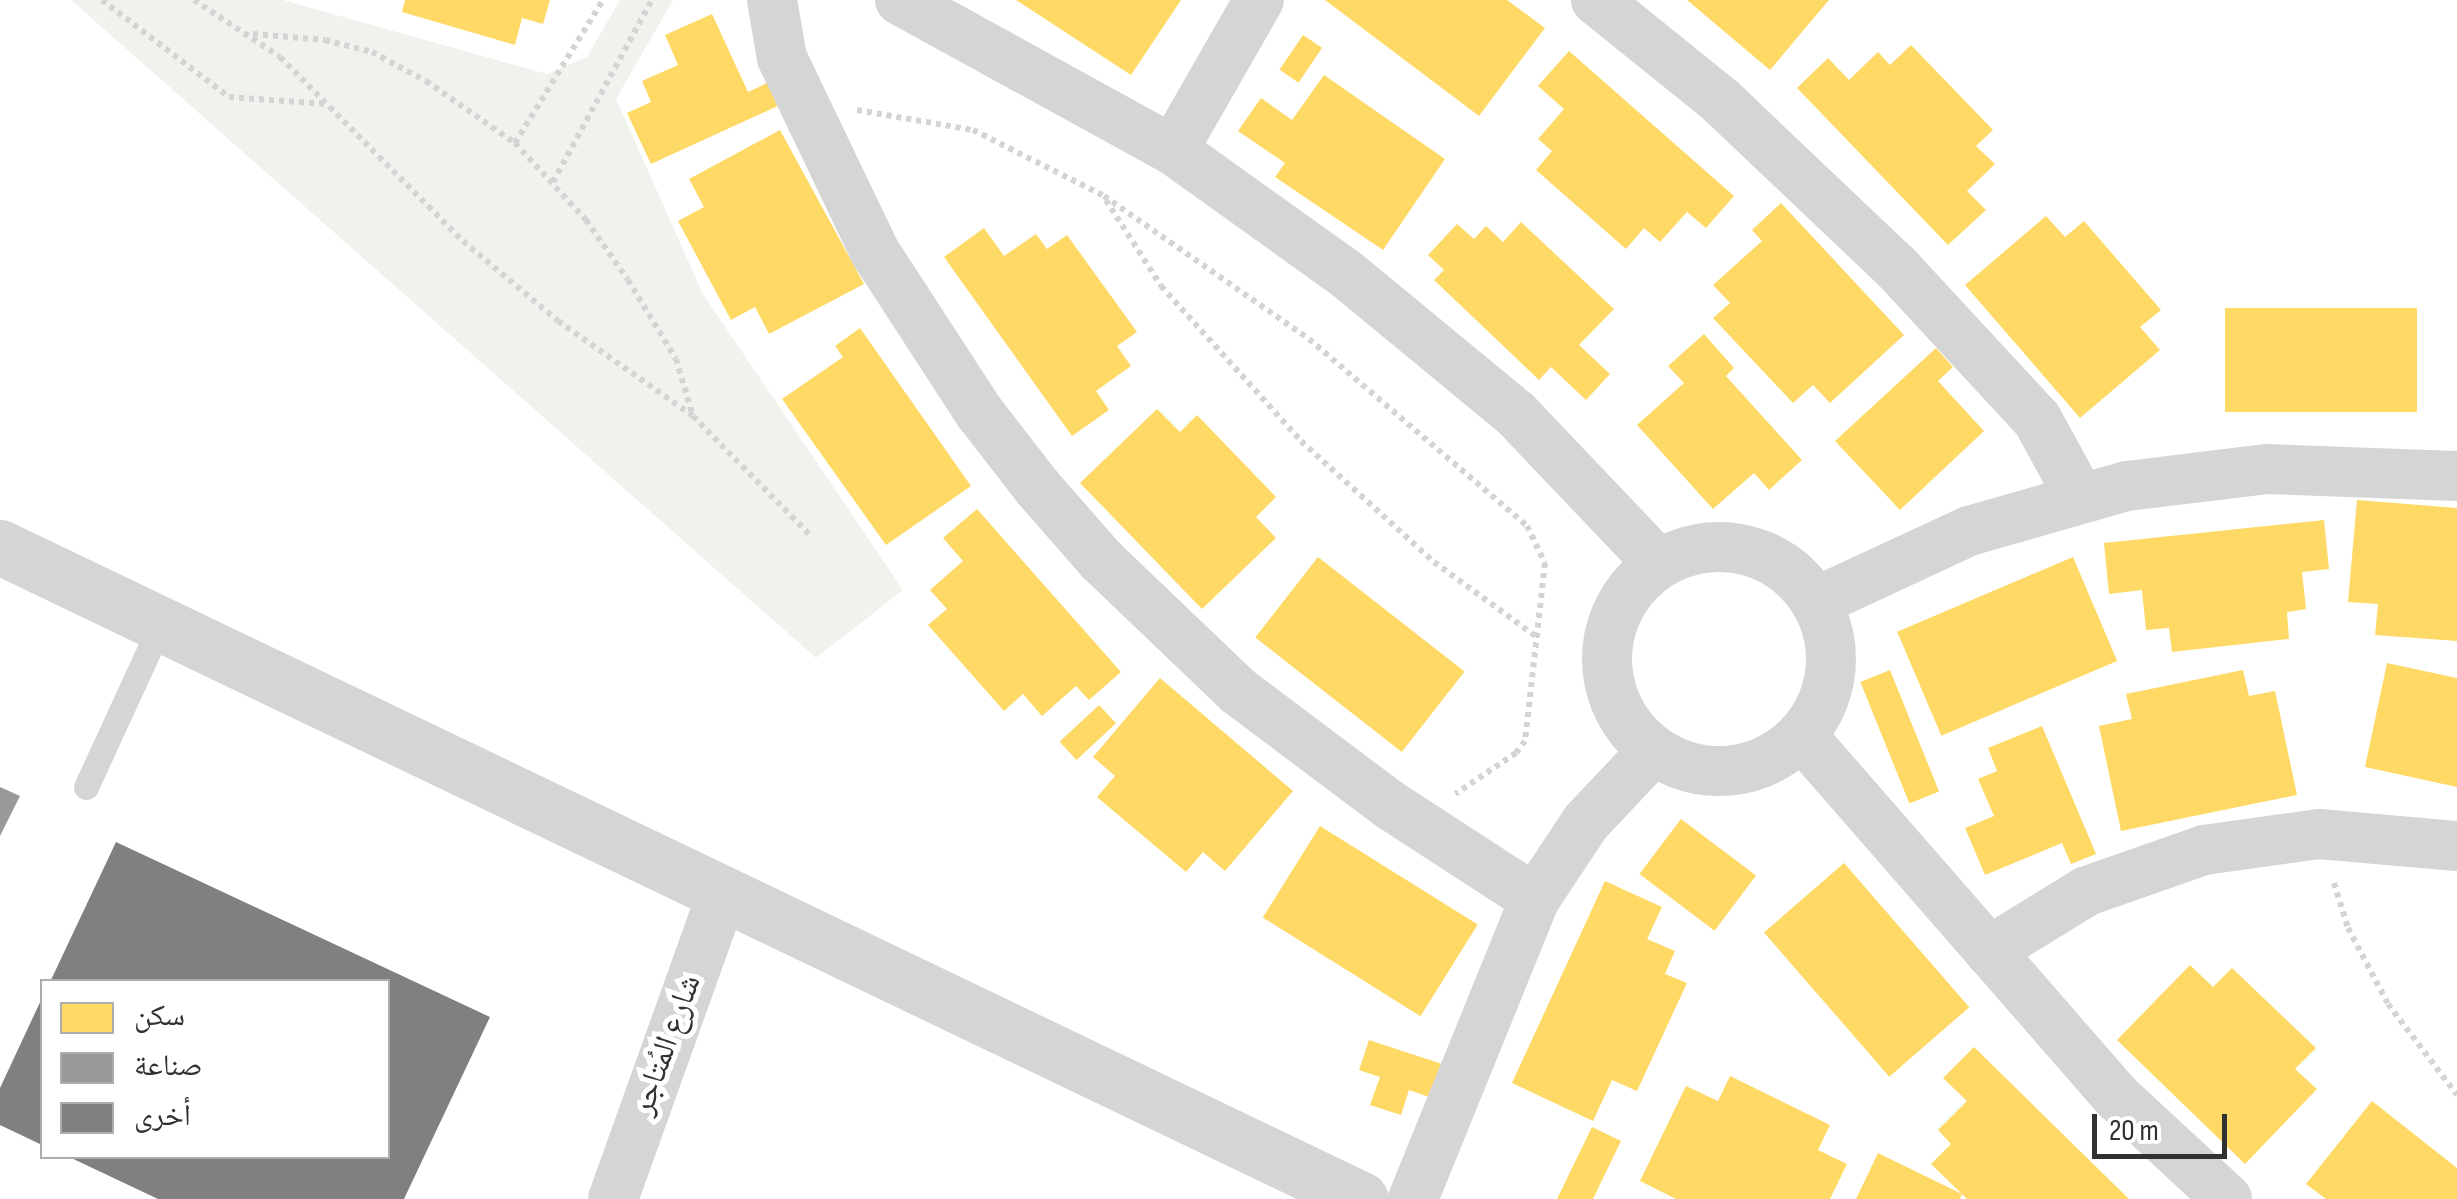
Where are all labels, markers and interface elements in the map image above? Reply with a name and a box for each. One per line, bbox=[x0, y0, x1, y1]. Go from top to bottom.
street label: شارع المُتاجر bbox=[624, 970, 710, 1120]
legend bbox=[40, 979, 390, 1159]
text: سكن bbox=[134, 998, 185, 1034]
text: صناعة bbox=[134, 1048, 203, 1084]
scale bar bbox=[2097, 1094, 2232, 1156]
text: أخرى bbox=[134, 1098, 191, 1134]
text: 20 m bbox=[2109, 1113, 2159, 1149]

